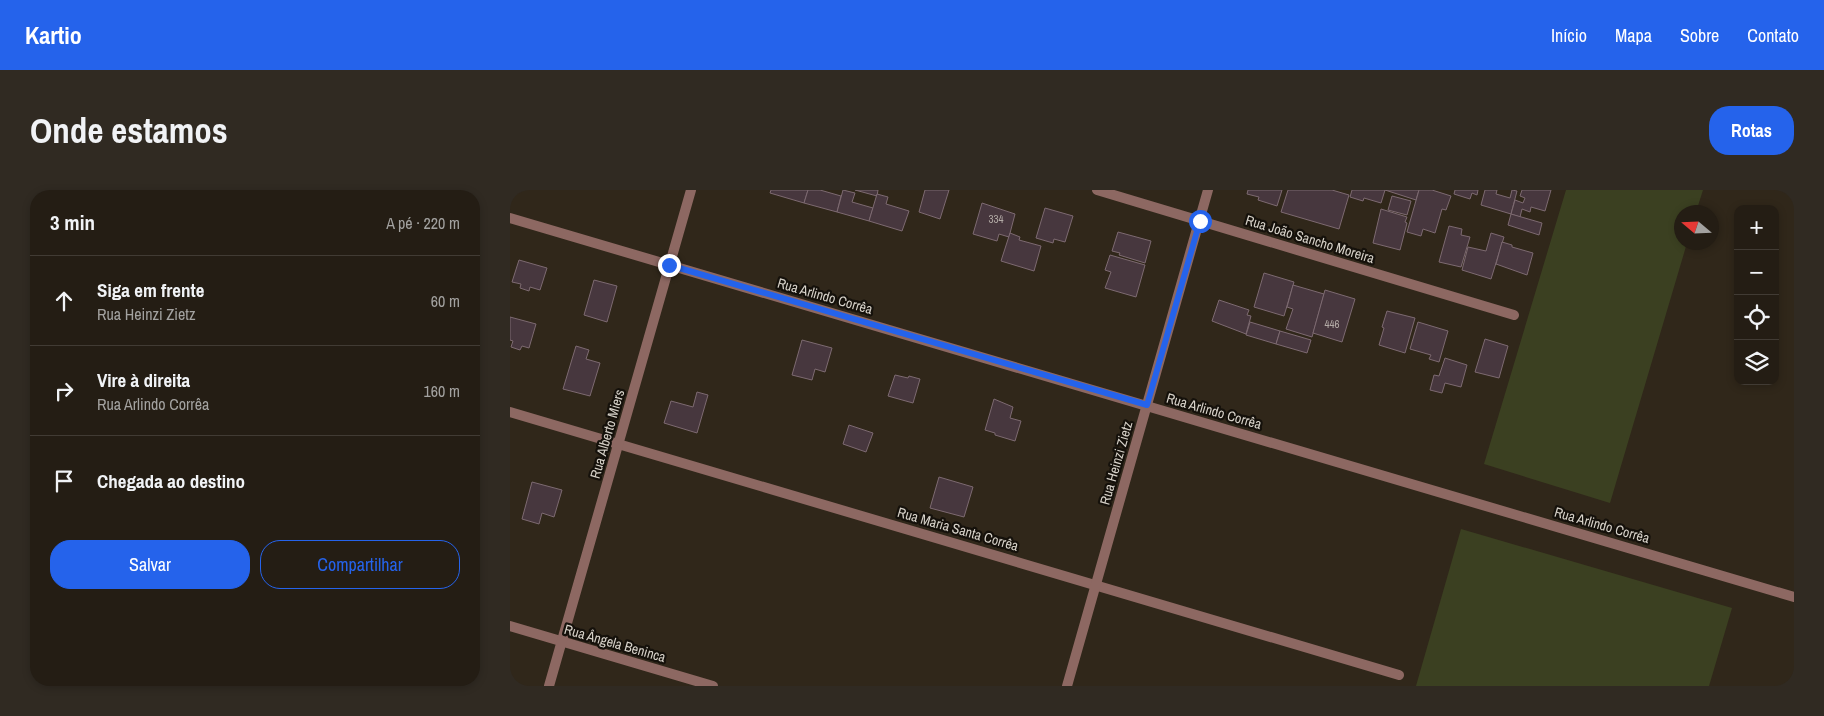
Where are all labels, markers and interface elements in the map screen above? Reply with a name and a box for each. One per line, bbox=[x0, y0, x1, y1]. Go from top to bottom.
text: Kartio bbox=[25, 19, 82, 51]
text: Início bbox=[1551, 23, 1587, 48]
text: Mapa bbox=[1615, 23, 1652, 48]
text: Sobre bbox=[1680, 23, 1719, 48]
text: Contato bbox=[1747, 23, 1799, 48]
button: Rotas bbox=[1709, 106, 1794, 155]
text: Onde estamos bbox=[30, 107, 228, 154]
north arrow bbox=[1674, 205, 1719, 250]
map controls bbox=[1734, 205, 1779, 385]
button: + bbox=[1734, 205, 1779, 250]
text: 3 min bbox=[50, 208, 95, 237]
route start bbox=[1189, 210, 1212, 233]
street label: Rua João Sancho Moreira bbox=[1243, 211, 1377, 267]
text: A pé · 220 m bbox=[386, 212, 460, 234]
house number: 334 bbox=[988, 212, 1004, 226]
button: − bbox=[1734, 250, 1779, 295]
route end bbox=[658, 254, 681, 277]
street label: Rua Arlindo Corrêa bbox=[775, 274, 875, 318]
text: Siga em frente bbox=[97, 277, 204, 303]
icon: ahead bbox=[50, 287, 78, 315]
text: 60 m bbox=[431, 290, 460, 312]
button: locate bbox=[1734, 295, 1779, 340]
text: Rua Heinzi Zietz bbox=[97, 303, 195, 325]
house number: 446 bbox=[1324, 317, 1340, 331]
button: layers bbox=[1734, 340, 1779, 385]
text: Vire à direita bbox=[97, 367, 190, 393]
icon: right bbox=[50, 377, 78, 405]
text: 160 m bbox=[424, 380, 460, 402]
street label: Rua Alberto Miers bbox=[586, 387, 628, 481]
street label: Rua Arlindo Corrêa bbox=[1164, 389, 1264, 433]
text: Rua Arlindo Corrêa bbox=[97, 393, 209, 415]
street label: Rua Heinzi Zietz bbox=[1095, 419, 1137, 507]
icon: arrive bbox=[50, 467, 78, 495]
text: Chegada ao destino bbox=[97, 468, 245, 494]
street label: Rua Maria Santa Corrêa bbox=[895, 503, 1021, 555]
street label: Rua Arlindo Corrêa bbox=[1552, 503, 1652, 547]
button: Salvar bbox=[50, 540, 250, 589]
button: Compartilhar bbox=[260, 540, 460, 589]
street label: Rua Ângela Beninca bbox=[562, 620, 668, 666]

